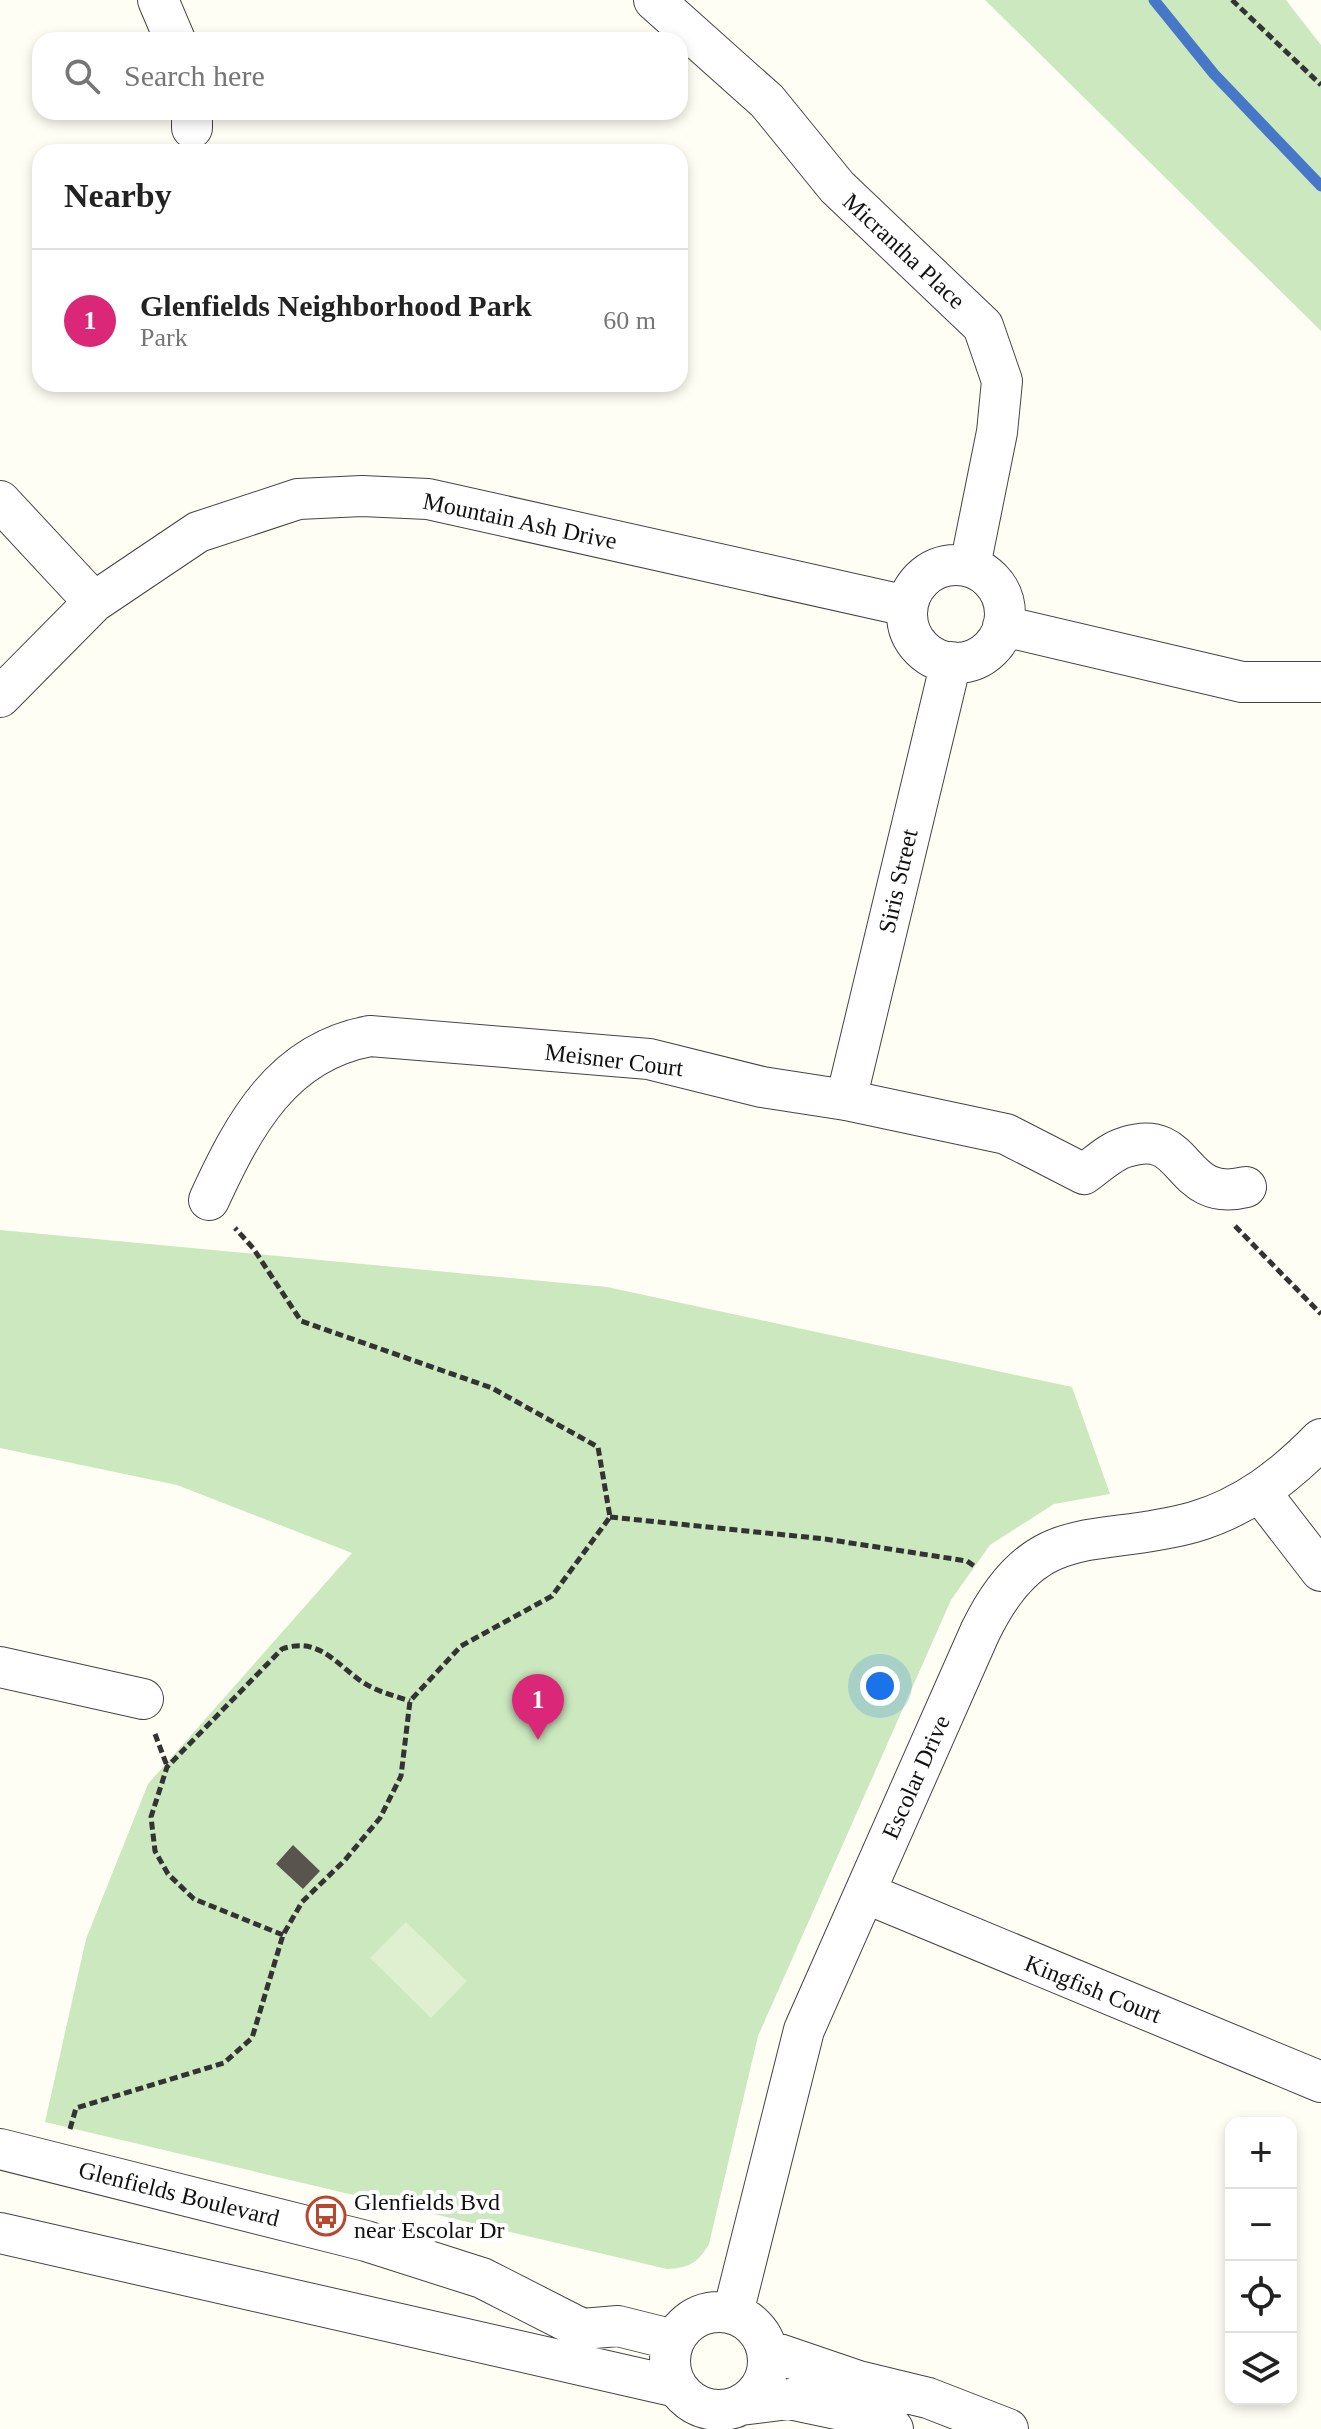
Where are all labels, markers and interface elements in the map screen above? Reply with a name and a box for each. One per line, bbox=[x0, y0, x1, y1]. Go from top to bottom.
search box bbox=[32, 32, 688, 120]
icon: search bbox=[60, 54, 104, 98]
text: Search here bbox=[124, 59, 265, 92]
text: Nearby bbox=[64, 177, 172, 214]
street label: Micrantha Place bbox=[838, 188, 970, 314]
text: Glenfields Neighborhood Park bbox=[140, 289, 532, 322]
text: 1 bbox=[84, 306, 97, 335]
text: 60 m bbox=[603, 306, 656, 335]
text: Park bbox=[140, 323, 188, 352]
street label: Mountain Ash Drive bbox=[421, 488, 619, 554]
street label: Siris Street bbox=[873, 826, 923, 936]
street label: Meisner Court bbox=[543, 1039, 685, 1081]
your location bbox=[860, 1666, 900, 1706]
pin: 1 bbox=[512, 1674, 564, 1740]
street label: Escolar Drive bbox=[877, 1711, 955, 1843]
street label: Kingfish Court bbox=[1021, 1950, 1165, 2028]
map controls bbox=[1225, 2117, 1297, 2405]
button: + bbox=[1225, 2117, 1297, 2189]
street label: Glenfields Boulevard bbox=[76, 2156, 282, 2232]
place label: Glenfields Bvd near Escolar Dr bbox=[354, 2189, 505, 2243]
button: − bbox=[1225, 2189, 1297, 2261]
bus stop icon: Glenfields Bvd near Escolar Dr bbox=[305, 2195, 347, 2237]
button: locate bbox=[1225, 2261, 1297, 2333]
button: layers bbox=[1225, 2333, 1297, 2405]

